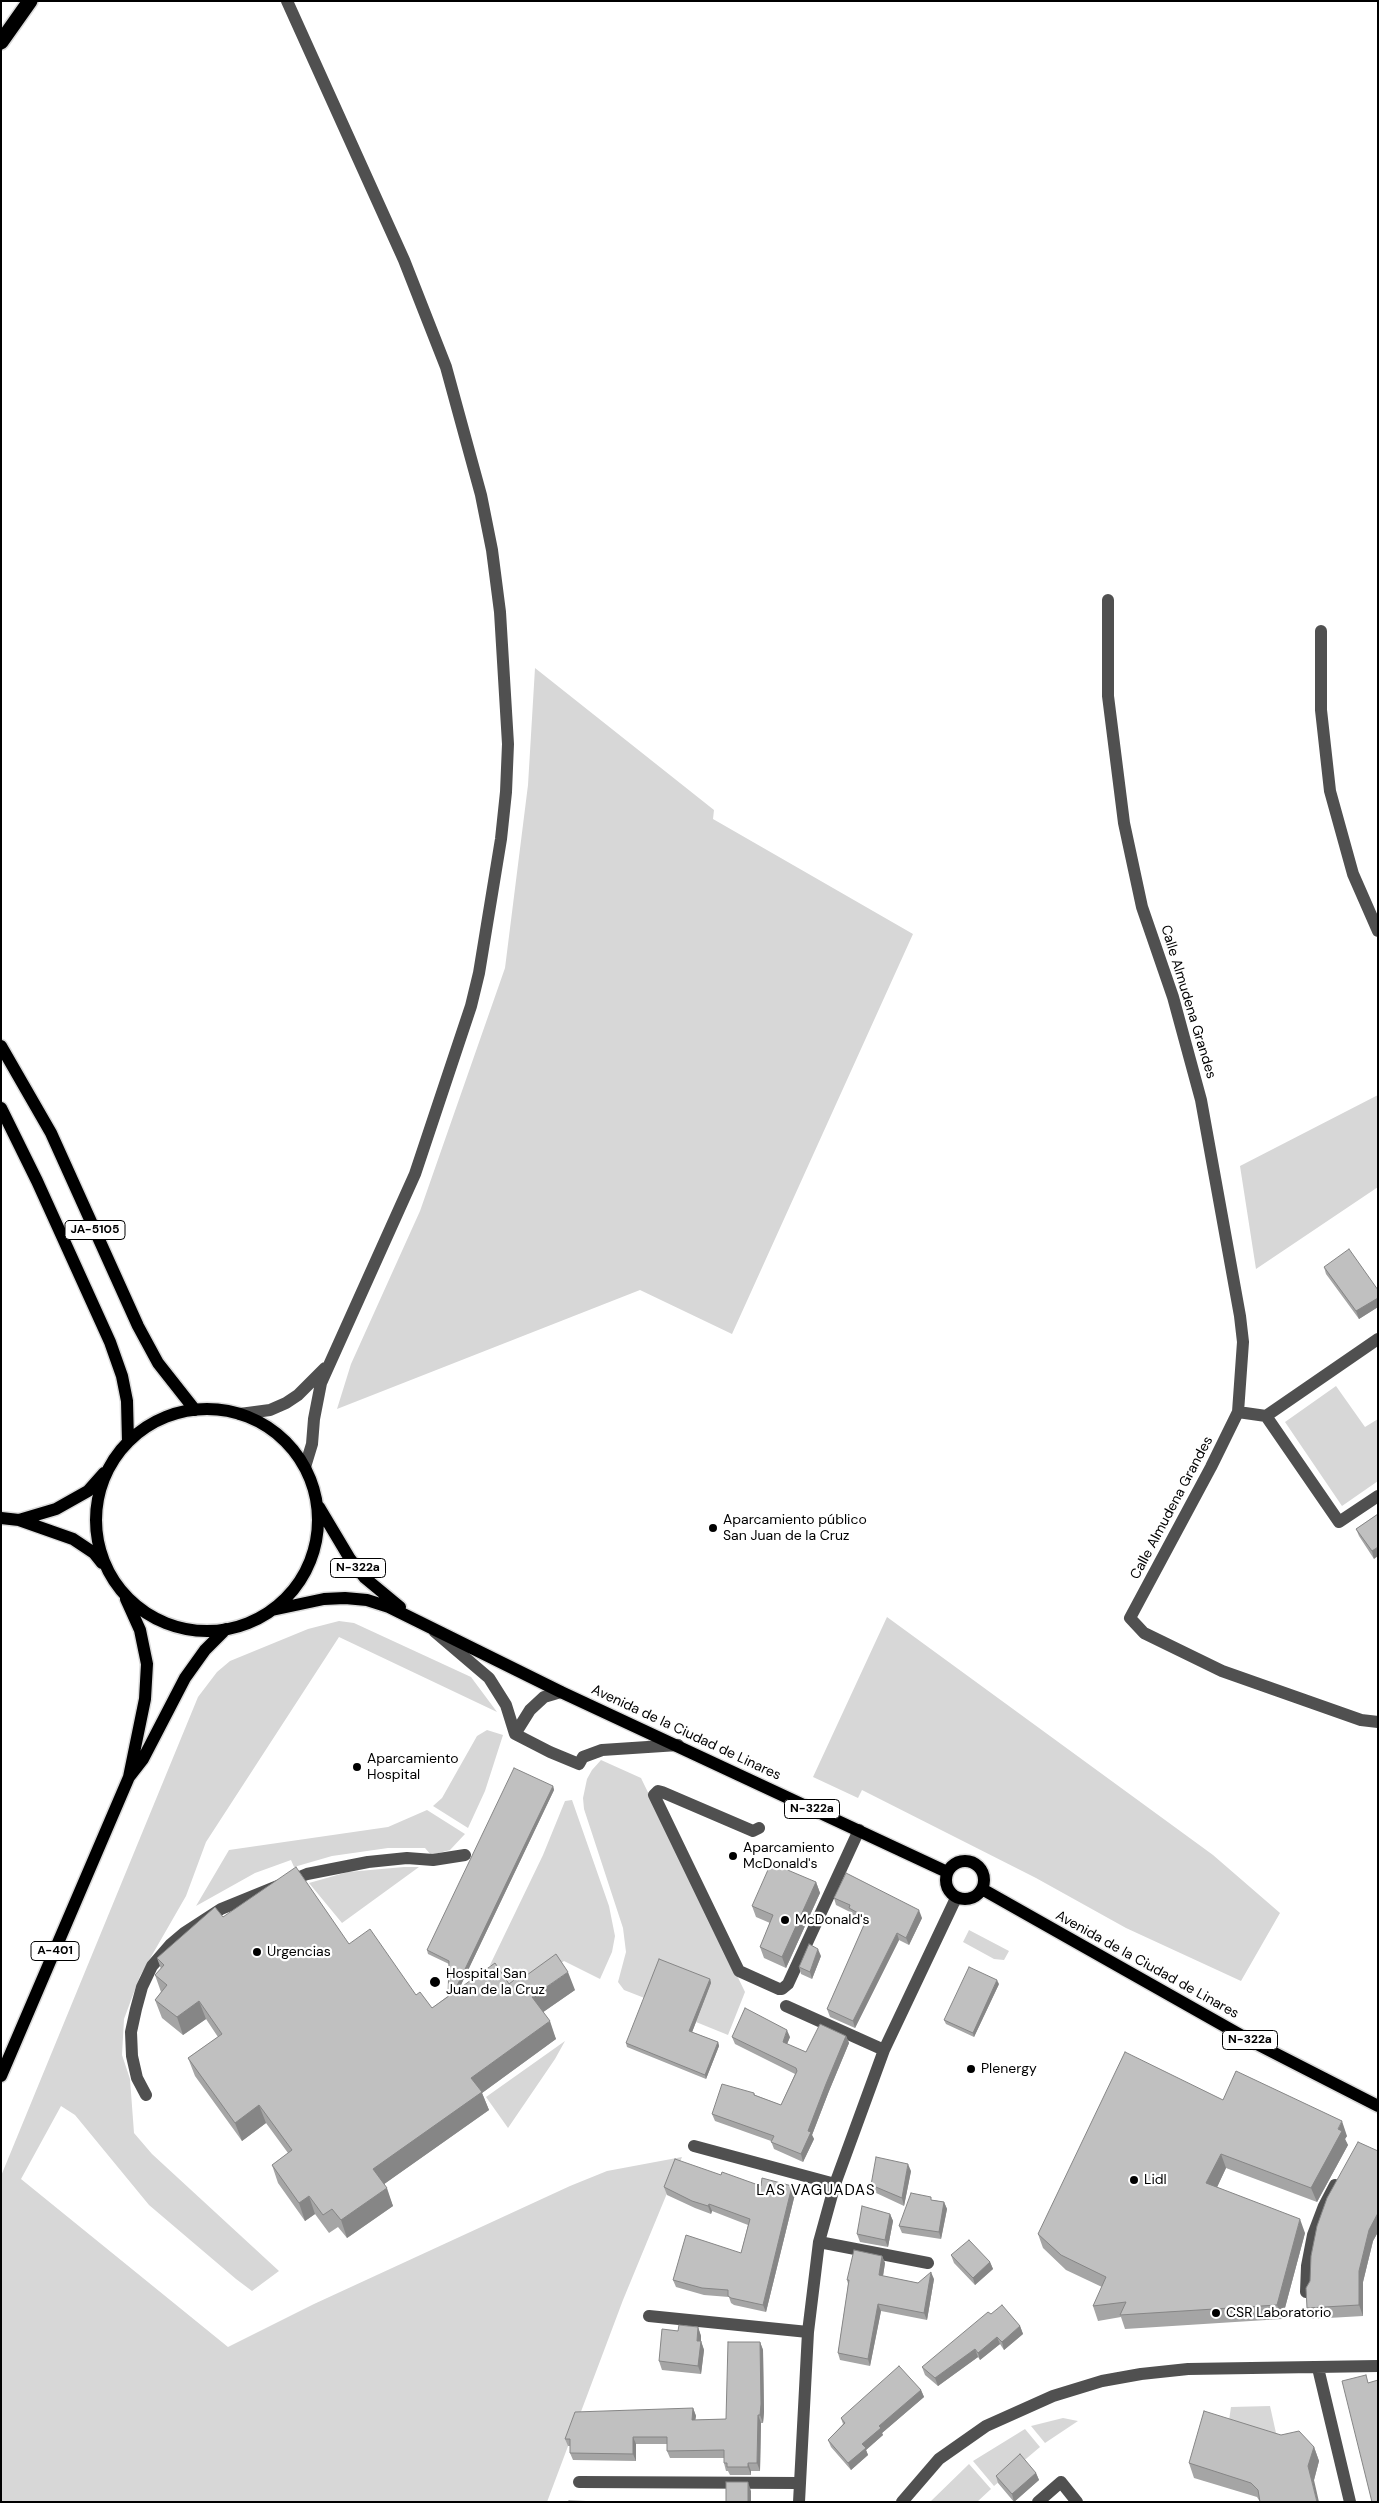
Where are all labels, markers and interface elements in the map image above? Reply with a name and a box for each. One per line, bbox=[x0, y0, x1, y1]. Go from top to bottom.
street label: Calle Almudena Grandes bbox=[1157, 923, 1219, 1081]
road number: JA-5105 bbox=[65, 1220, 125, 1240]
street label: Calle Almudena Grandes bbox=[1127, 1434, 1217, 1582]
place label: Aparcamiento público San Juan de la Cruz bbox=[723, 1512, 867, 1544]
marker: Aparcamiento público San Juan de la Cruz bbox=[707, 1522, 719, 1534]
road number: N-322a bbox=[330, 1559, 386, 1578]
street label: Avenida de la Ciudad de Linares bbox=[589, 1682, 783, 1784]
place label: Aparcamiento Hospital bbox=[367, 1751, 459, 1784]
marker: Aparcamiento Hospital bbox=[351, 1761, 363, 1773]
road number: N-322a bbox=[784, 1800, 840, 1818]
place label: Aparcamiento McDonald's bbox=[743, 1840, 835, 1872]
marker: Aparcamiento McDonald's bbox=[727, 1850, 739, 1862]
street label: Avenida de la Ciudad de Linares bbox=[1052, 1907, 1242, 2023]
place label: McDonald's bbox=[795, 1912, 870, 1928]
marker: McDonald's bbox=[779, 1914, 791, 1926]
road number: A-401 bbox=[31, 1942, 79, 1960]
place label: Urgencias bbox=[267, 1944, 331, 1960]
marker: Urgencias bbox=[251, 1946, 263, 1958]
place label: Hospital San Juan de la Cruz bbox=[446, 1966, 545, 1998]
marker: Hospital San Juan de la Cruz bbox=[428, 1975, 442, 1989]
road number: N-322a bbox=[1222, 2030, 1278, 2050]
place label: Plenergy bbox=[981, 2061, 1037, 2077]
marker: Plenergy bbox=[965, 2063, 977, 2075]
place label: Lidl bbox=[1144, 2172, 1167, 2188]
marker: Lidl bbox=[1128, 2174, 1140, 2186]
district label: LAS VAGUADAS bbox=[755, 2182, 877, 2200]
place label: CSR Laboratorio bbox=[1226, 2305, 1331, 2321]
marker: CSR Laboratorio bbox=[1210, 2307, 1222, 2319]

